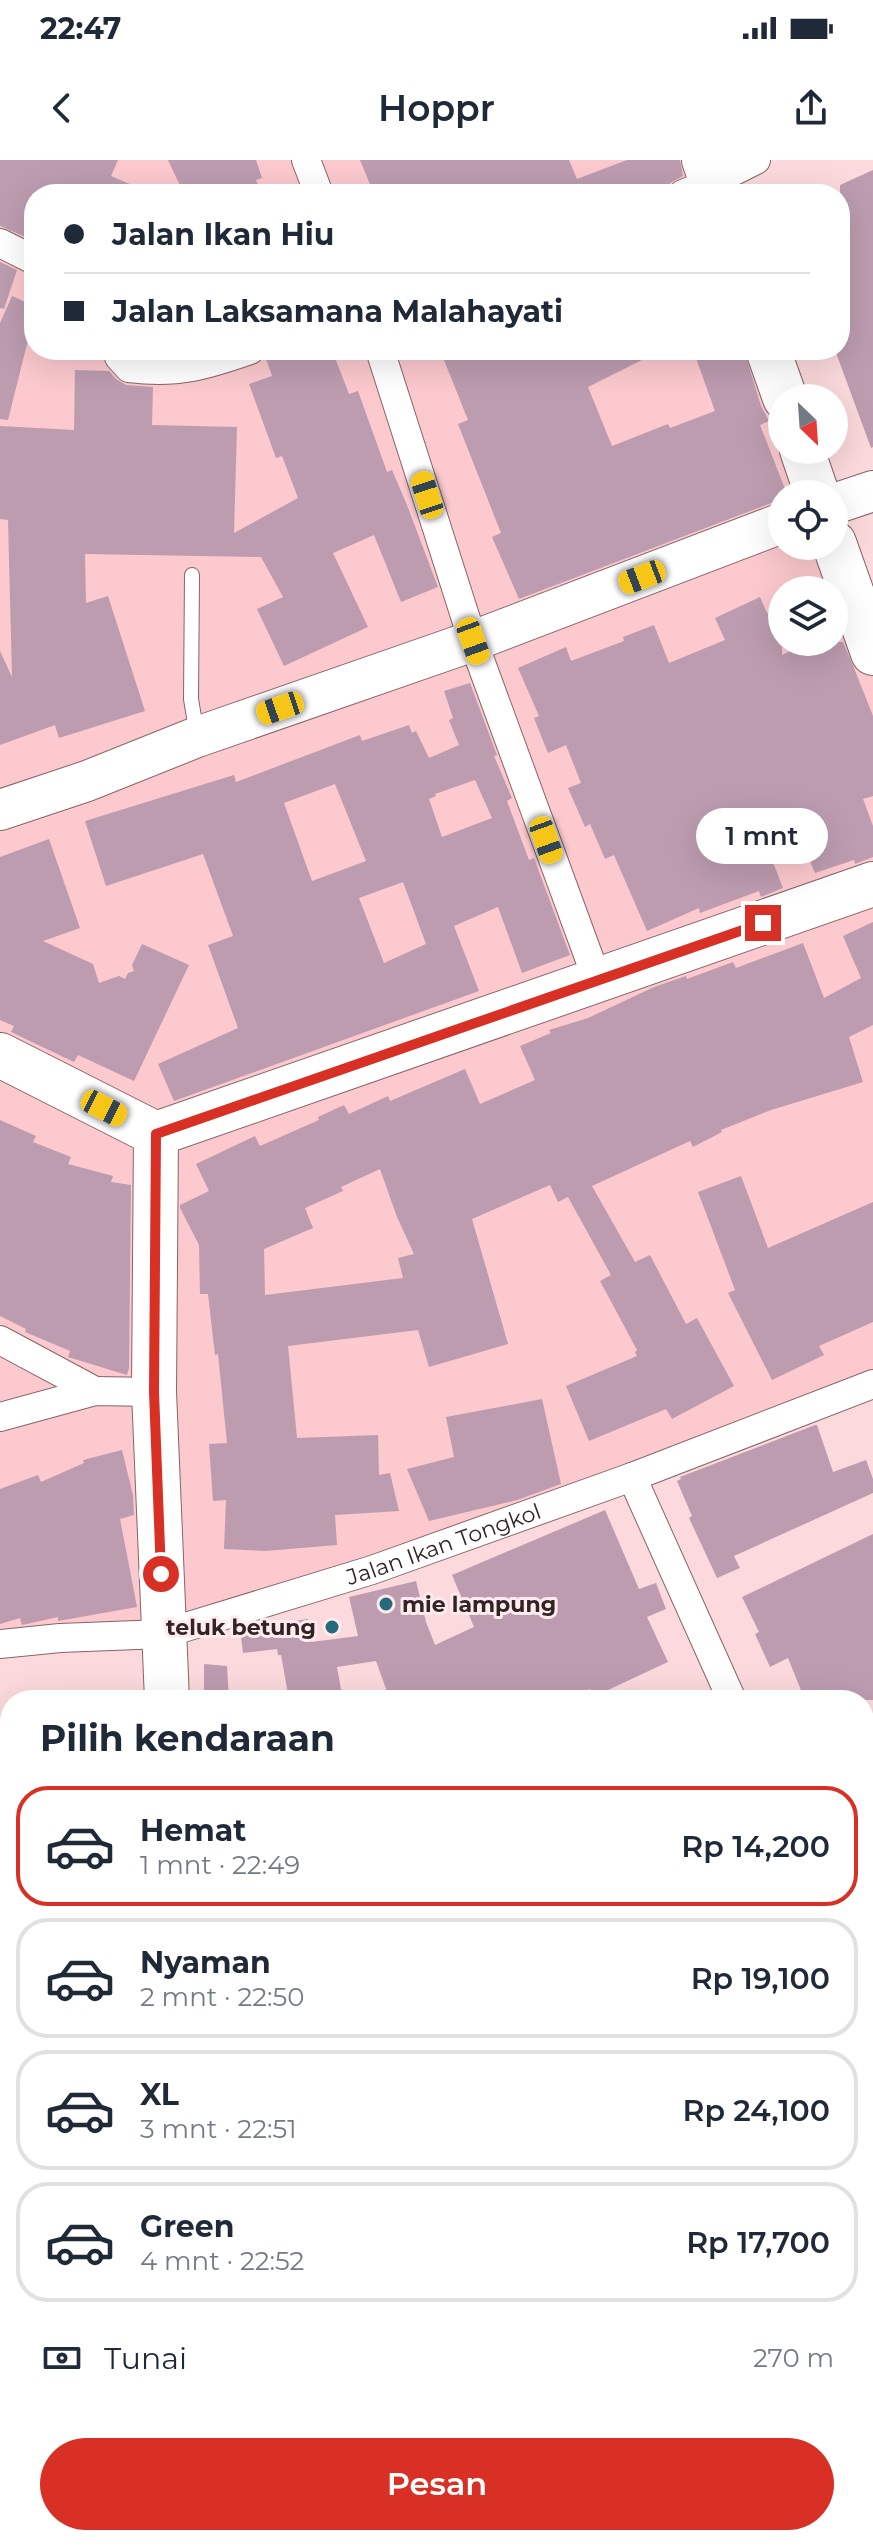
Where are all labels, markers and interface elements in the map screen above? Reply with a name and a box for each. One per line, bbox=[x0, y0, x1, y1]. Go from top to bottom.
text: 22:47 bbox=[40, 10, 121, 47]
icon: back bbox=[40, 86, 84, 130]
text: Hoppr bbox=[378, 86, 495, 130]
icon: share bbox=[789, 86, 833, 130]
text: Jalan Ikan Hiu bbox=[112, 216, 334, 253]
text: Jalan Laksamana Malahayati bbox=[112, 293, 563, 330]
north arrow bbox=[768, 384, 848, 464]
map controls bbox=[768, 384, 848, 656]
car bbox=[408, 468, 446, 522]
button: locate bbox=[768, 480, 848, 560]
car bbox=[615, 557, 669, 597]
button: layers bbox=[768, 576, 848, 656]
car bbox=[454, 614, 492, 668]
car bbox=[253, 689, 307, 727]
callout: 1 mnt bbox=[697, 807, 829, 863]
car bbox=[527, 813, 565, 867]
text: 1 mnt bbox=[725, 820, 799, 852]
route end bbox=[745, 905, 781, 941]
car bbox=[77, 1086, 131, 1130]
street label: Jalan Ikan Tongkol bbox=[342, 1497, 544, 1591]
route start bbox=[143, 1556, 179, 1592]
place label: mie lampung bbox=[402, 1591, 556, 1618]
marker: mie lampung bbox=[377, 1595, 395, 1613]
place label: teluk betung bbox=[166, 1614, 316, 1641]
marker: teluk betung bbox=[323, 1618, 341, 1636]
text: Pilih kendaraan bbox=[40, 1716, 335, 1760]
icon: car bbox=[44, 1810, 116, 1882]
text: Hemat bbox=[140, 1812, 246, 1849]
text: Rp 14,200 bbox=[681, 1828, 830, 1865]
text: 1 mnt · 22:49 bbox=[140, 1849, 300, 1881]
icon: car bbox=[44, 1942, 116, 2014]
text: Nyaman bbox=[140, 1944, 271, 1981]
text: Rp 19,100 bbox=[691, 1960, 830, 1997]
text: 2 mnt · 22:50 bbox=[140, 1981, 304, 2013]
icon: car bbox=[44, 2074, 116, 2146]
text: XL bbox=[140, 2076, 179, 2113]
text: Rp 24,100 bbox=[683, 2092, 830, 2129]
text: 3 mnt · 22:51 bbox=[140, 2113, 297, 2145]
icon: car bbox=[44, 2206, 116, 2278]
text: Green bbox=[140, 2208, 234, 2245]
text: Rp 17,700 bbox=[686, 2224, 830, 2261]
text: 4 mnt · 22:52 bbox=[140, 2245, 304, 2277]
icon: cash bbox=[40, 2336, 84, 2380]
text: Tunai bbox=[104, 2340, 187, 2377]
text: 270 m bbox=[753, 2342, 834, 2374]
button: Pesan bbox=[40, 2438, 834, 2530]

